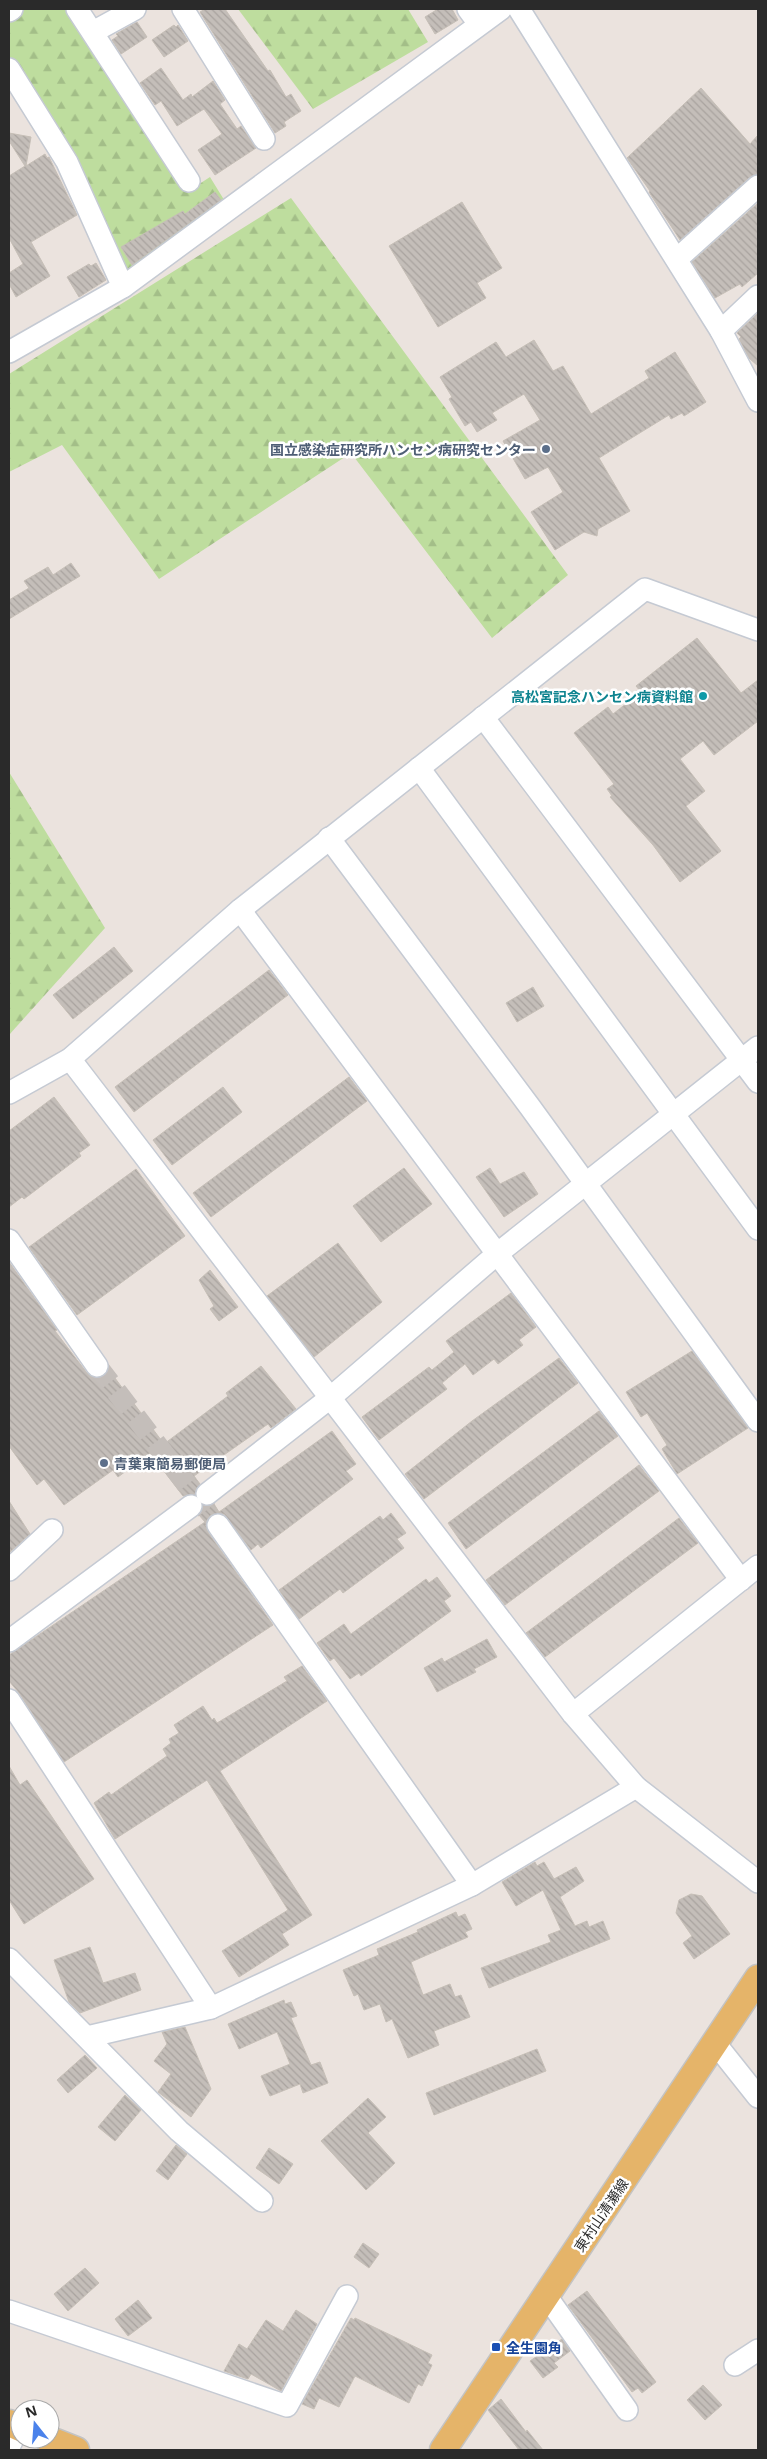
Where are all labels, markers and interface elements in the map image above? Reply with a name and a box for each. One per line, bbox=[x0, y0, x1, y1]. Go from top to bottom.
place label: 国立感染症研究所ハンセン病研究センター bbox=[270, 440, 536, 459]
marker: 国立感染症研究所ハンセン病研究センター bbox=[540, 443, 552, 455]
place label: 高松宮記念ハンセン病資料館 bbox=[511, 687, 693, 706]
marker: 高松宮記念ハンセン病資料館 bbox=[697, 690, 709, 702]
place label: 青葉東簡易郵便局 bbox=[114, 1454, 226, 1473]
marker: 青葉東簡易郵便局 bbox=[98, 1457, 110, 1469]
street label: 東村山清瀬線 bbox=[570, 2175, 632, 2255]
place label: 全生園角 bbox=[506, 2338, 562, 2357]
marker: 全生園角 bbox=[490, 2341, 502, 2353]
north arrow bbox=[10, 2399, 60, 2449]
text: N bbox=[23, 2400, 39, 2422]

